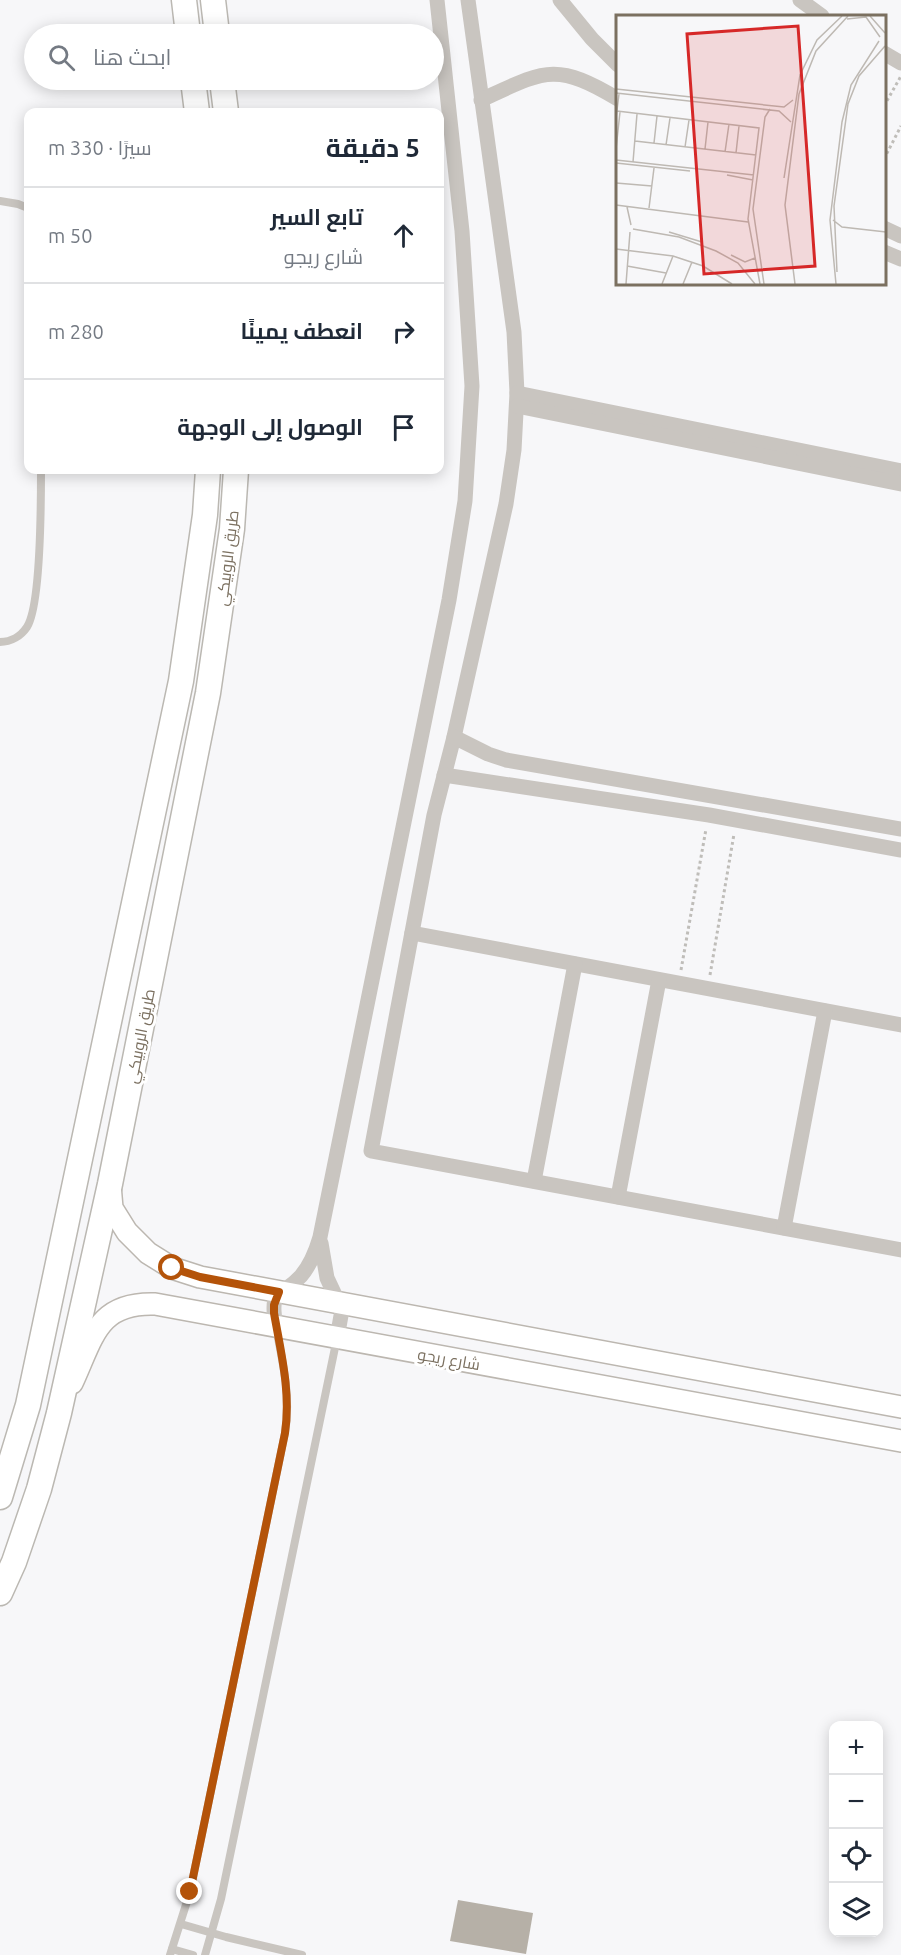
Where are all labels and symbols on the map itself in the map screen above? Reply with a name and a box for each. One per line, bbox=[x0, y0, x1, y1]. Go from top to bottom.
inset map bbox=[616, 15, 886, 285]
street label: طريق الروبيكي bbox=[212, 509, 247, 607]
street label: طريق الروبيكي bbox=[122, 987, 163, 1086]
route start bbox=[158, 1254, 184, 1280]
street label: شارع ريجو bbox=[416, 1345, 482, 1376]
route end bbox=[176, 1878, 202, 1904]

